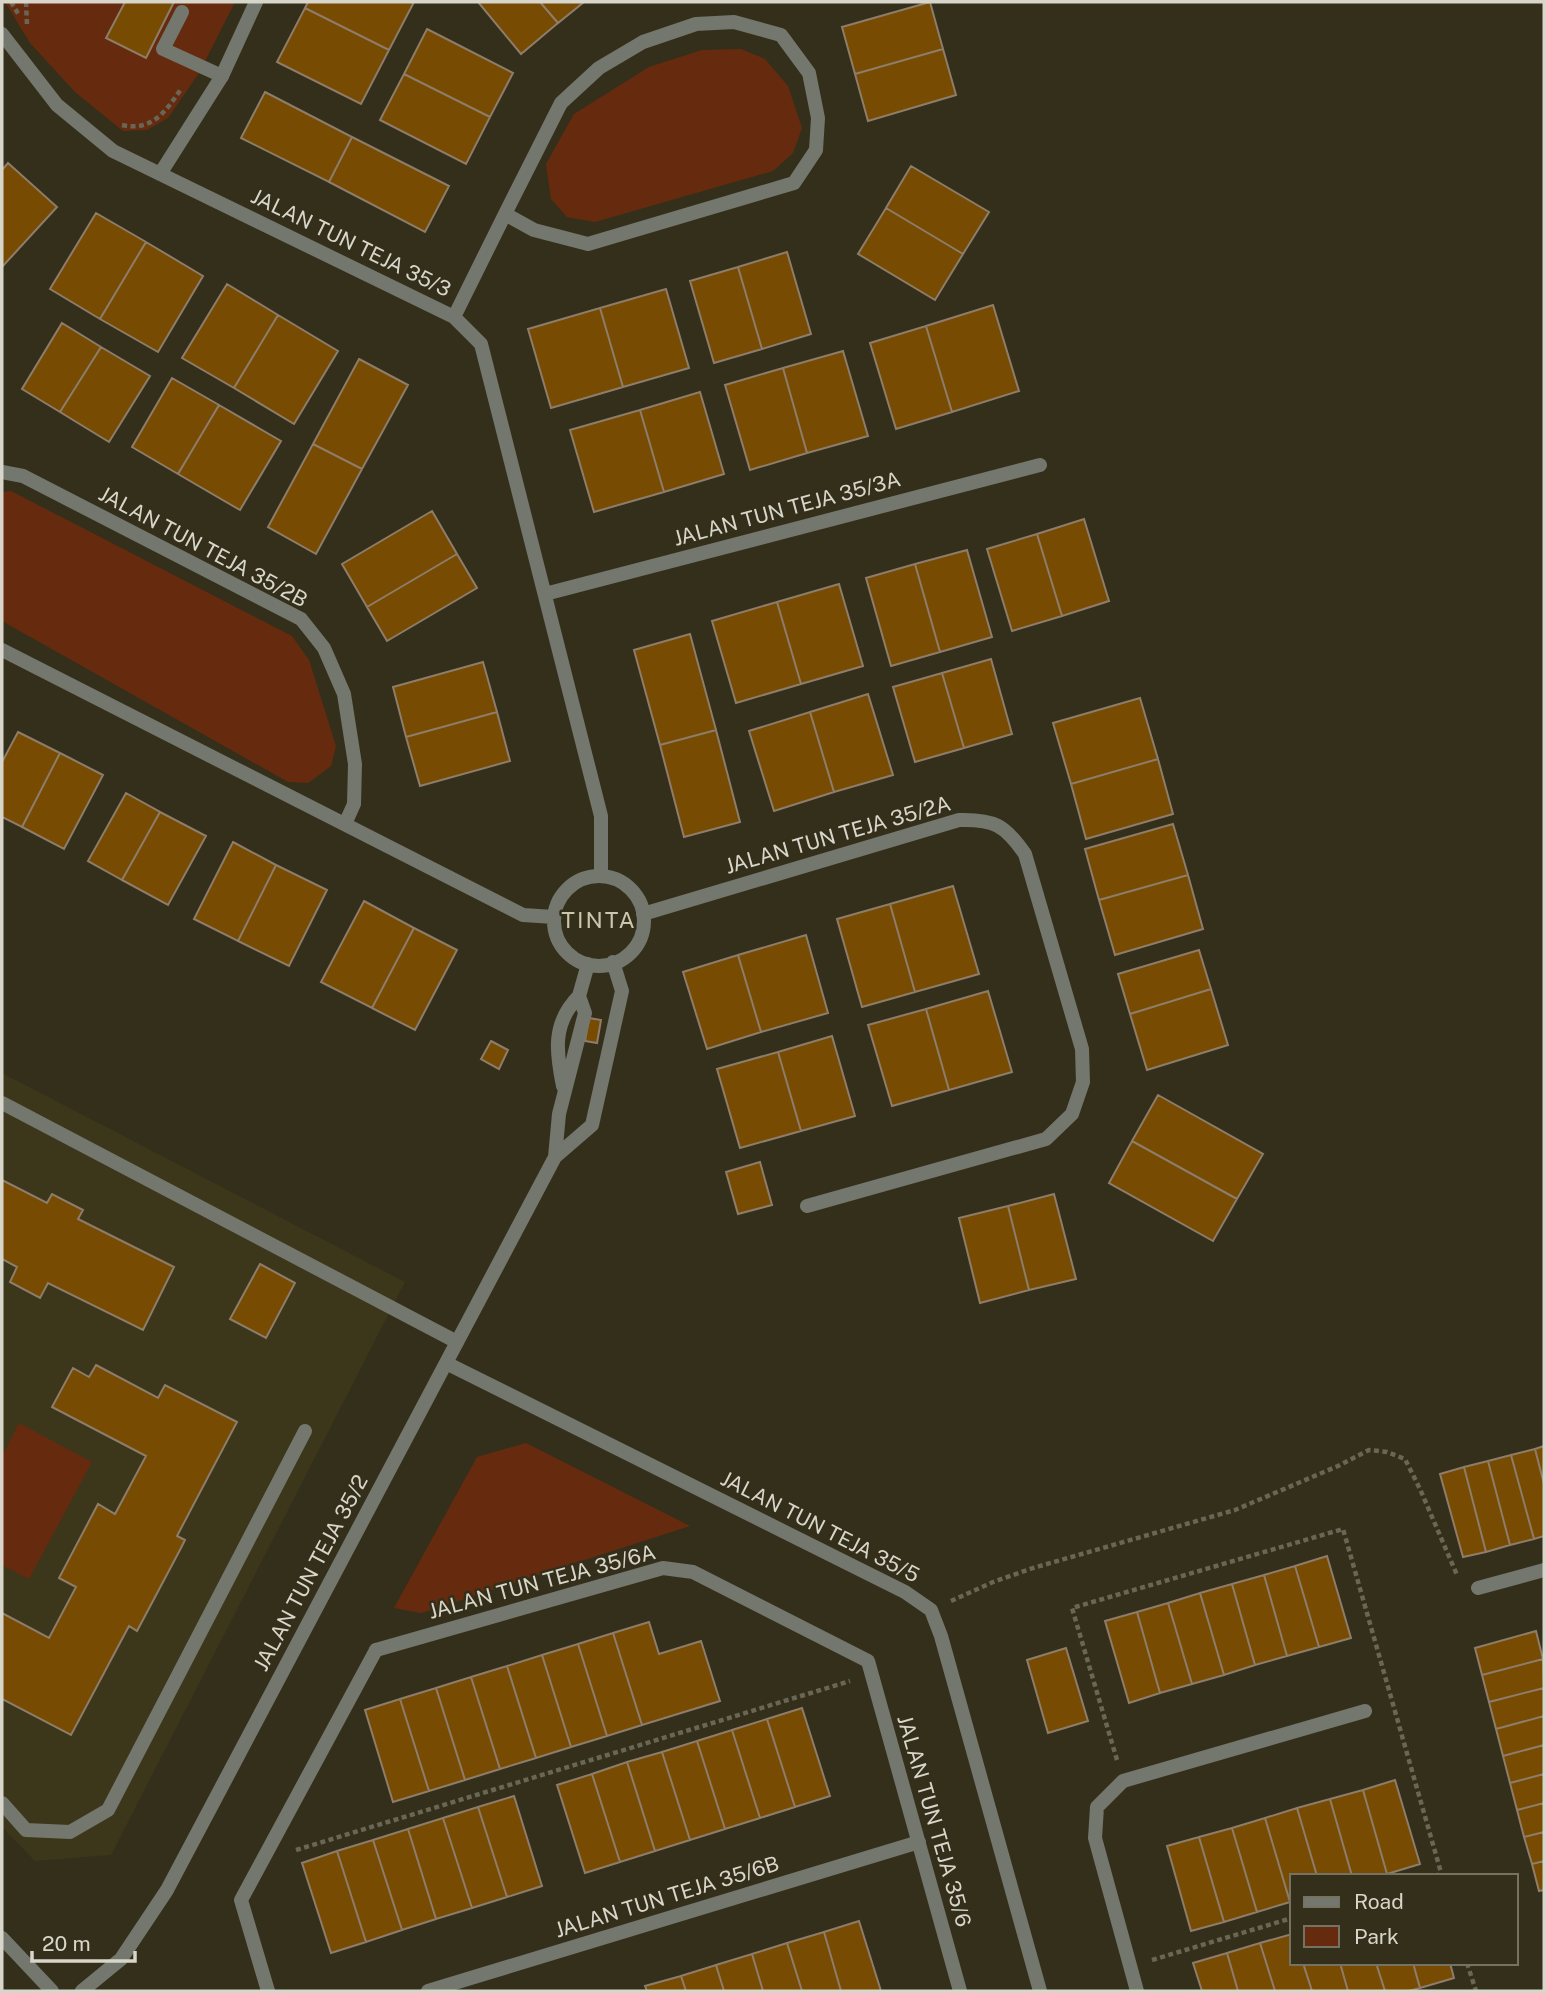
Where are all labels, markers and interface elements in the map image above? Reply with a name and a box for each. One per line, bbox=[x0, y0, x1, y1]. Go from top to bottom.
street label: JALAN TUN TEJA 35/3 bbox=[247, 183, 455, 302]
street label: JALAN TUN TEJA 35/3A bbox=[671, 466, 903, 551]
street label: JALAN TUN TEJA 35/2B bbox=[95, 481, 312, 612]
street label: JALAN TUN TEJA 35/2A bbox=[722, 790, 954, 879]
district label: TINTA bbox=[561, 906, 637, 933]
street label: JALAN TUN TEJA 35/5 bbox=[717, 1466, 924, 1588]
street label: JALAN TUN TEJA 35/2 bbox=[248, 1470, 373, 1675]
street label: JALAN TUN TEJA 35/6A bbox=[426, 1539, 658, 1624]
street label: JALAN TUN TEJA 35/6 bbox=[892, 1712, 977, 1930]
street label: JALAN TUN TEJA 35/6B bbox=[552, 1850, 782, 1943]
legend bbox=[1290, 1874, 1518, 1965]
text: Road bbox=[1354, 1889, 1404, 1914]
scale bar bbox=[32, 1920, 135, 1964]
text: Park bbox=[1354, 1924, 1399, 1949]
text: 20 m bbox=[42, 1931, 91, 1956]

